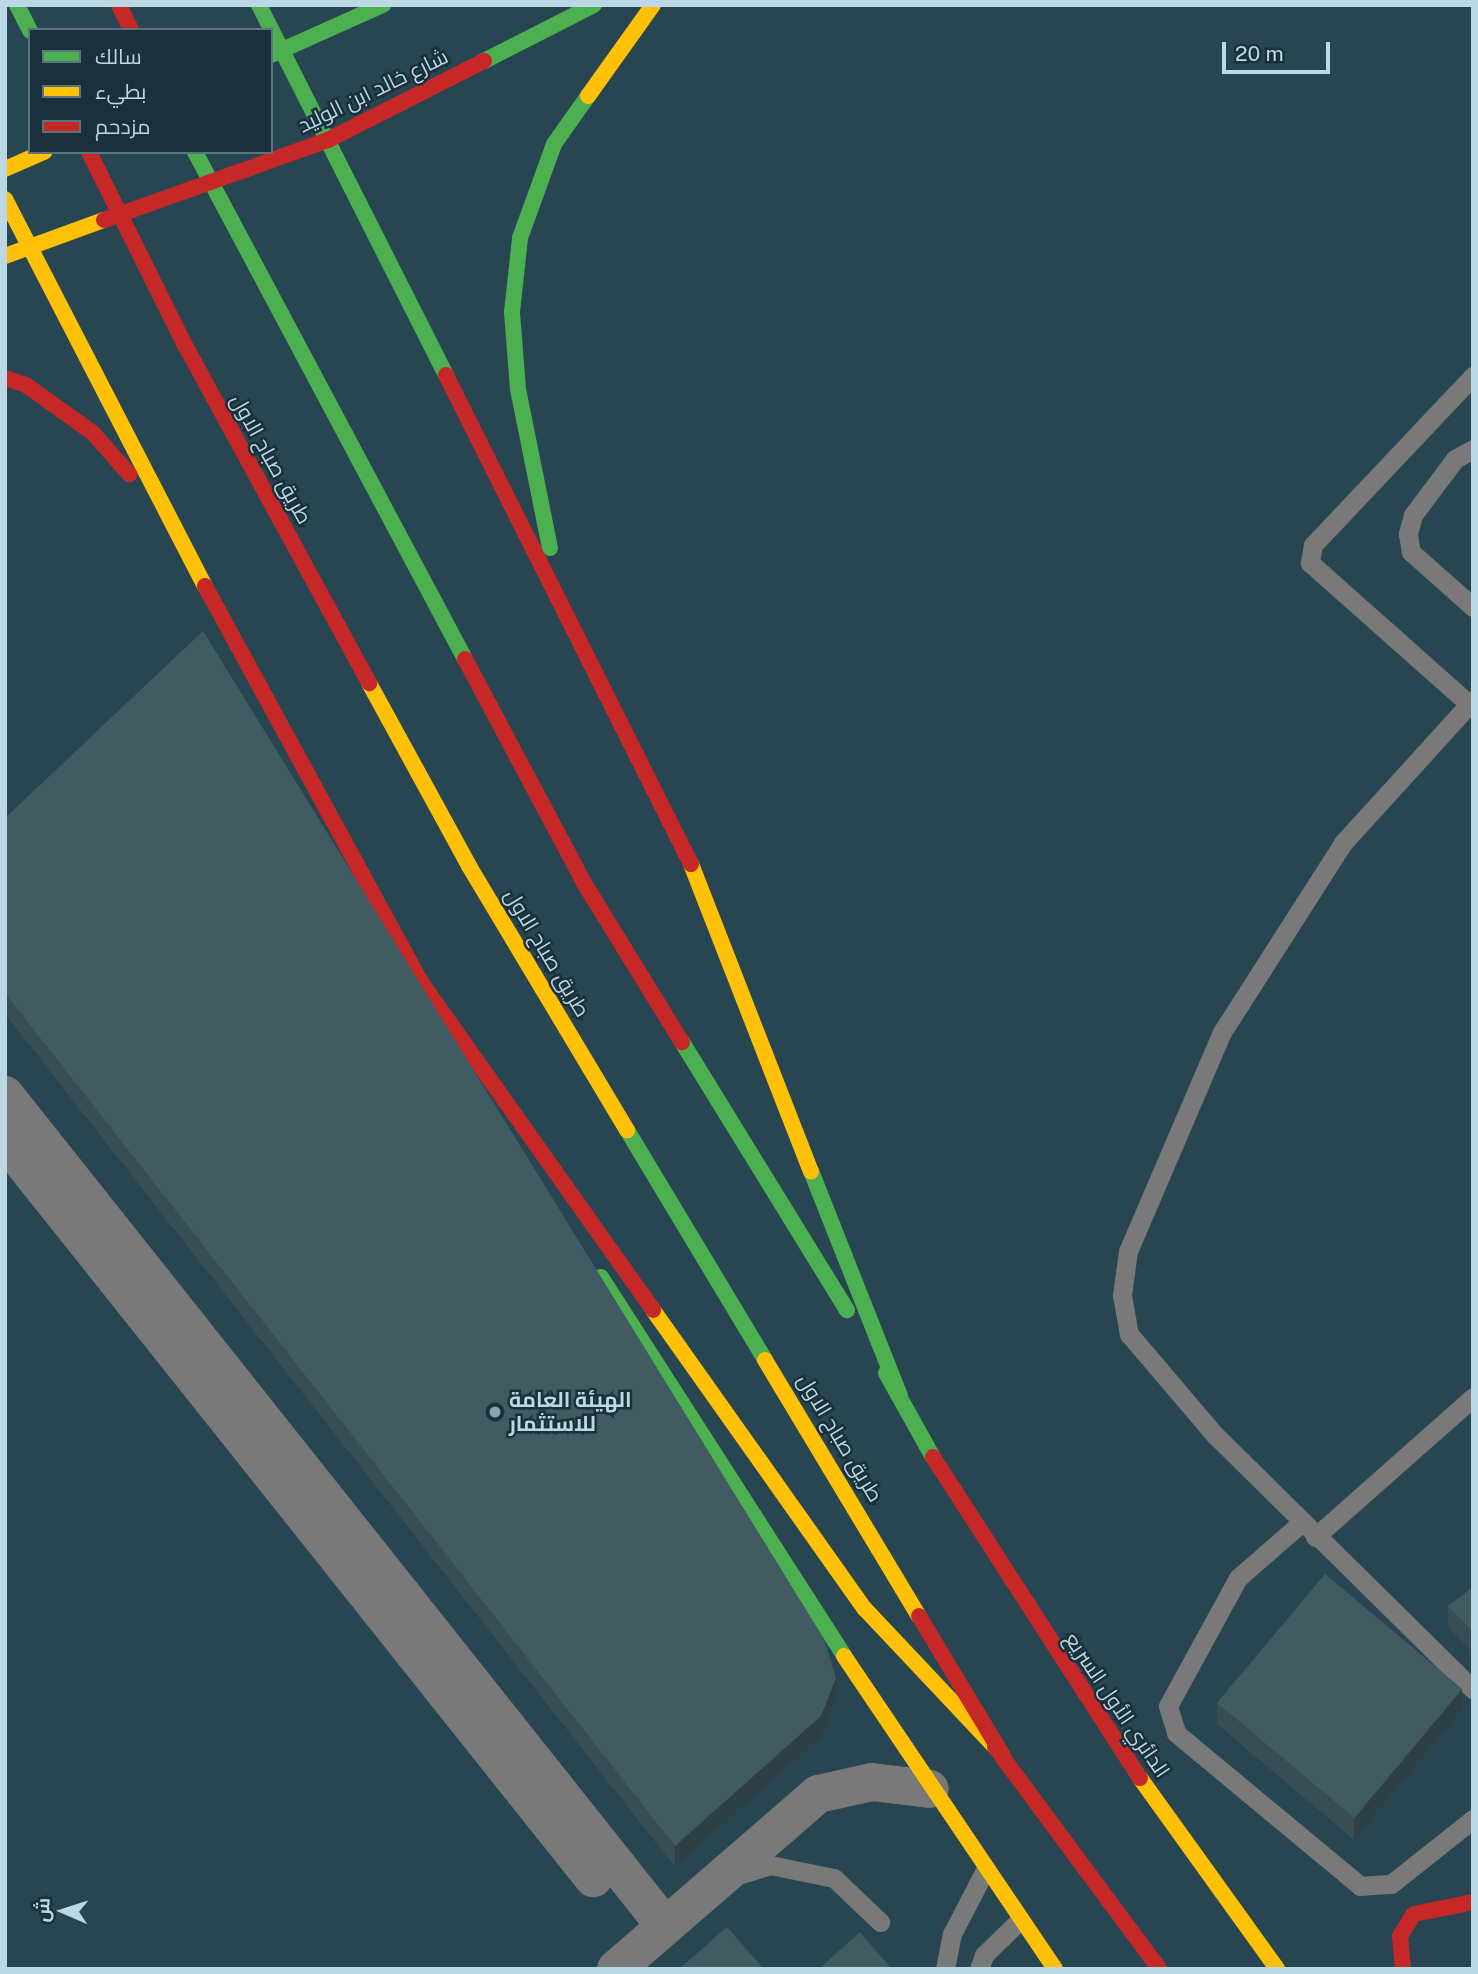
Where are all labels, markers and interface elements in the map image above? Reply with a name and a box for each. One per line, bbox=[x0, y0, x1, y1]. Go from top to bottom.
legend bbox=[28, 28, 273, 154]
scale bar bbox=[1226, 28, 1334, 72]
text: 20 m bbox=[1235, 41, 1284, 66]
text: سالك bbox=[95, 44, 142, 69]
street label: شارع خالد ابن الوليد bbox=[294, 44, 452, 138]
text: بطيء bbox=[95, 79, 146, 104]
text: مزدحم bbox=[95, 114, 150, 139]
street label: طريق صباح الاول bbox=[225, 390, 317, 528]
street label: طريق صباح الاول bbox=[499, 885, 595, 1021]
street label: طريق صباح الاول bbox=[792, 1370, 888, 1506]
place label: الهيئة العامة للاستثمار bbox=[509, 1387, 632, 1437]
marker: الهيئة العامة للاستثمار bbox=[487, 1404, 503, 1420]
street label: الدائري الأول السريع bbox=[1059, 1628, 1175, 1782]
north arrow bbox=[28, 1876, 98, 1946]
text: ش bbox=[30, 1897, 54, 1923]

